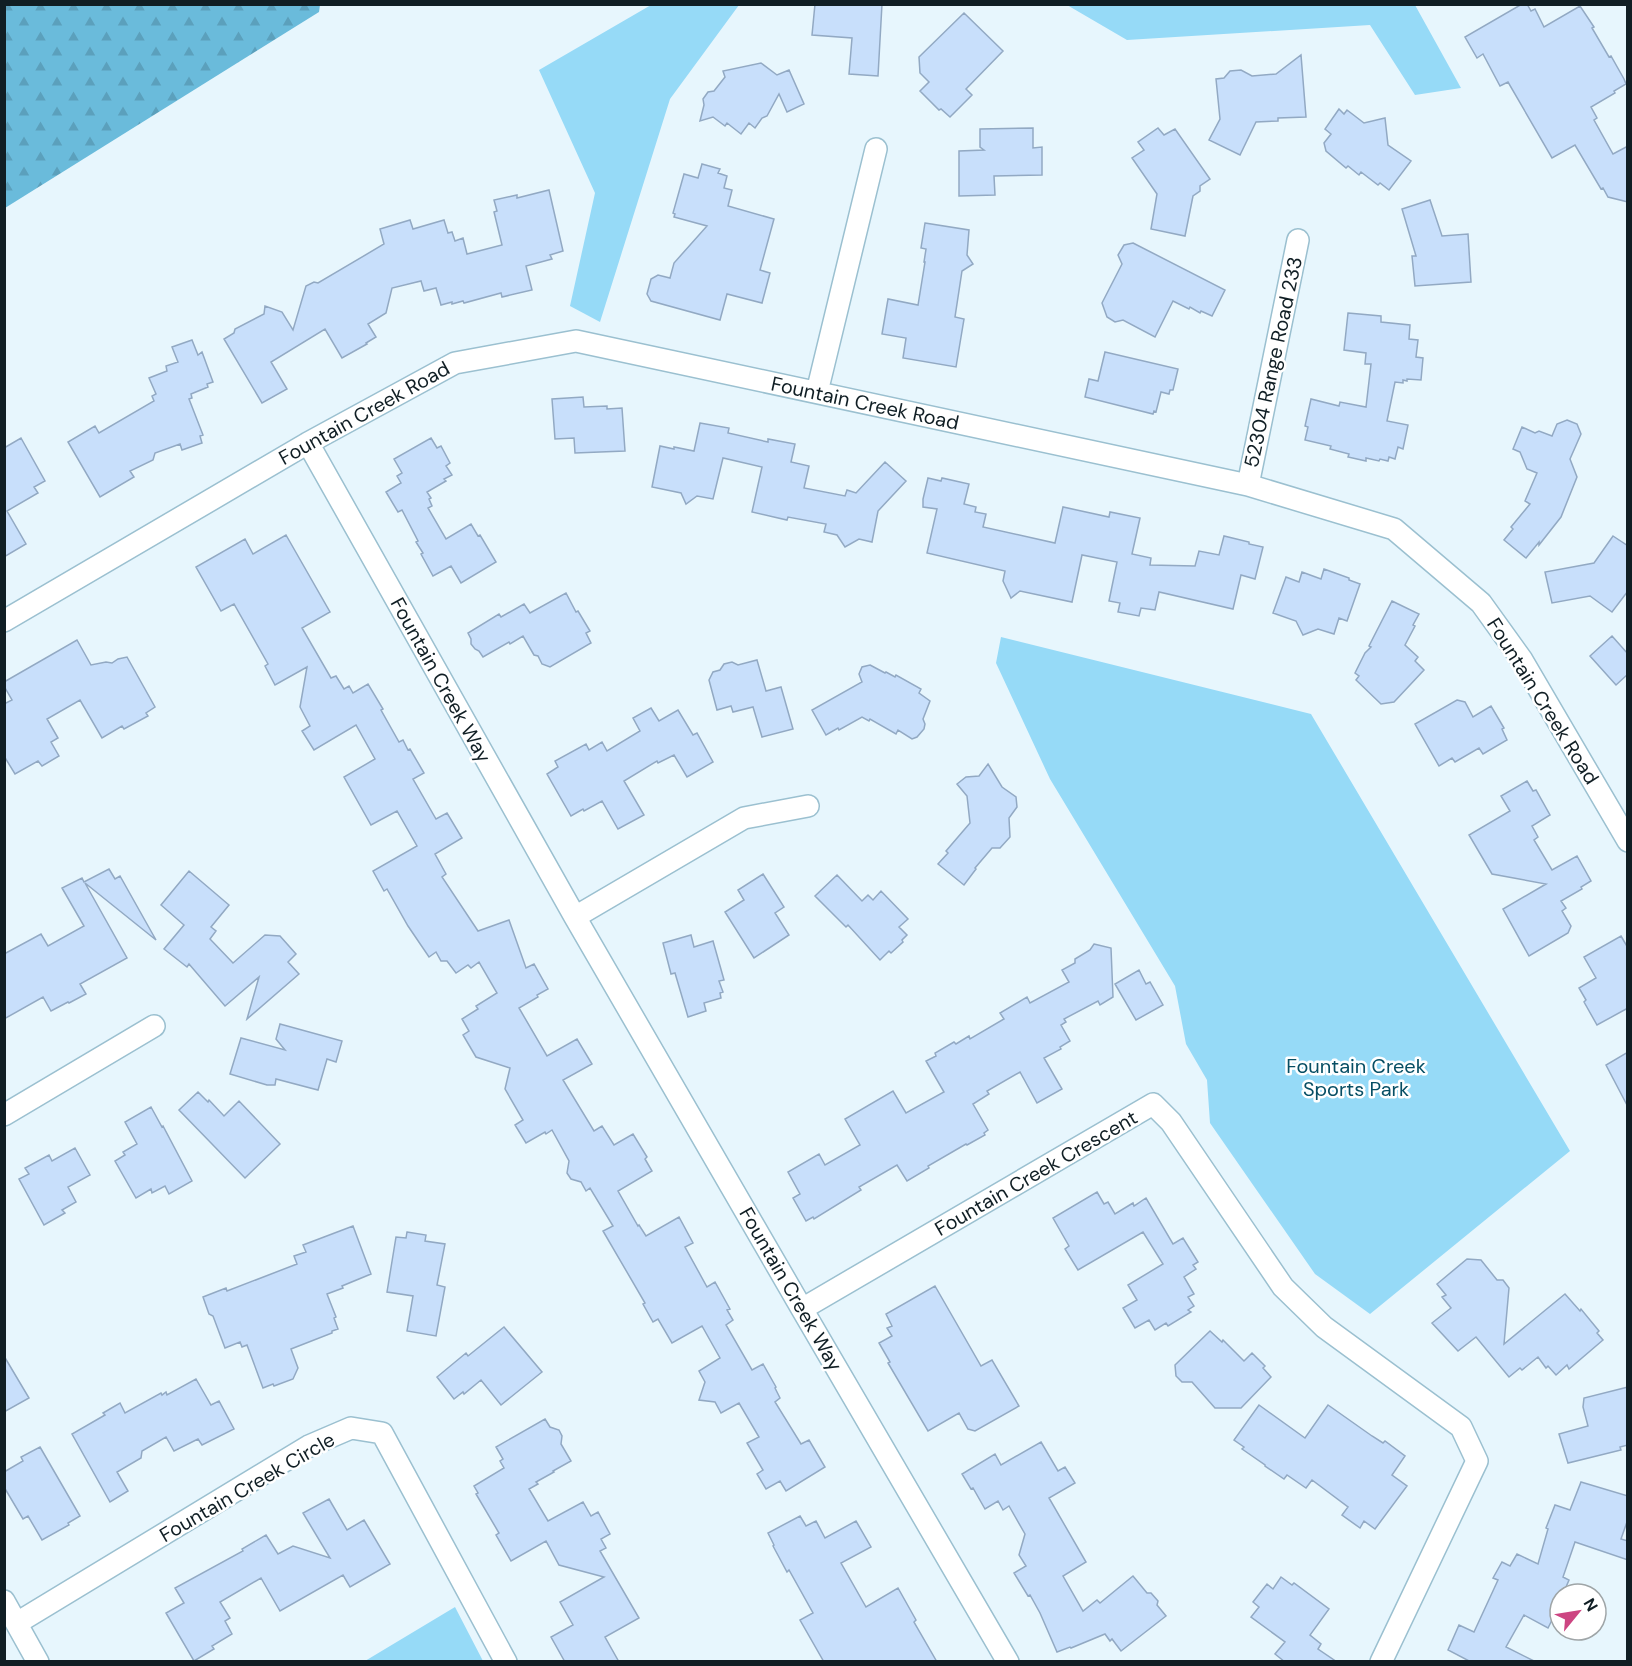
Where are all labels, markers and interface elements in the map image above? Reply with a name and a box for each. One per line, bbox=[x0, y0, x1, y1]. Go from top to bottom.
street label: 52304 Range Road 233 bbox=[1238, 254, 1308, 470]
street label: Fountain Creek Road bbox=[274, 355, 454, 471]
street label: Fountain Creek Road bbox=[769, 370, 961, 436]
street label: Fountain Creek Way bbox=[385, 593, 497, 767]
street label: Fountain Creek Road bbox=[1481, 613, 1605, 789]
park label: Fountain Creek Sports Park bbox=[1286, 1053, 1426, 1102]
street label: Fountain Creek Crescent bbox=[930, 1104, 1142, 1242]
street label: Fountain Creek Way bbox=[733, 1202, 849, 1376]
street label: Fountain Creek Circle bbox=[155, 1426, 339, 1548]
north arrow bbox=[1548, 1582, 1608, 1642]
text: N bbox=[1579, 1594, 1603, 1615]

